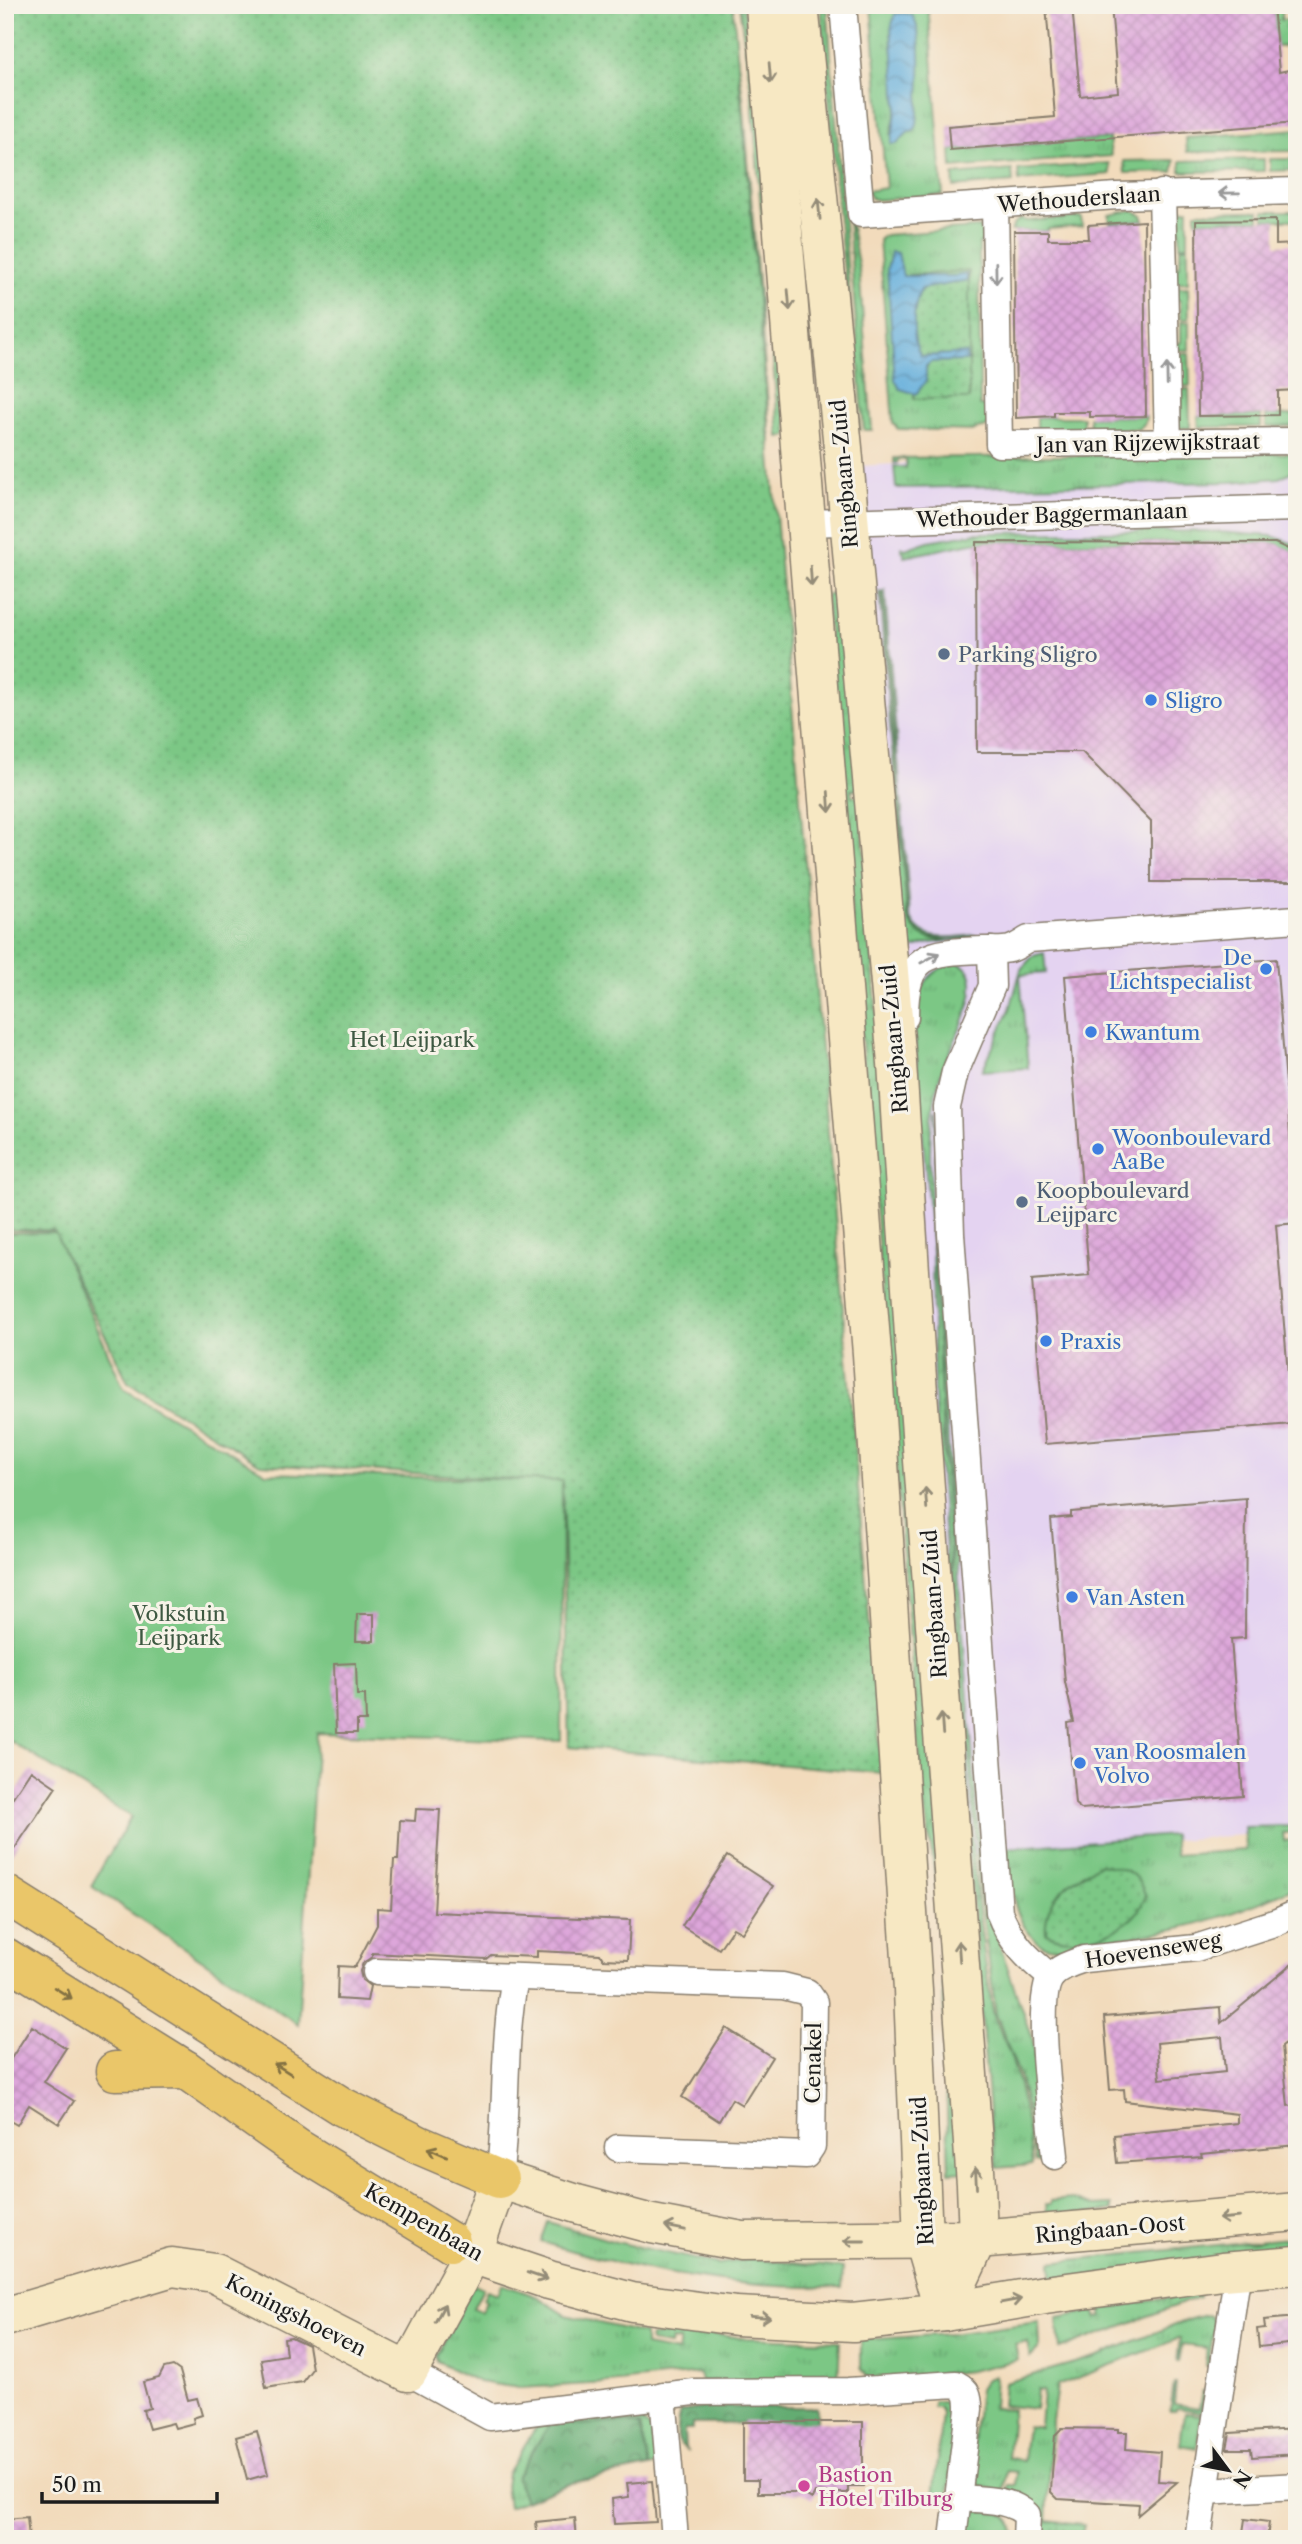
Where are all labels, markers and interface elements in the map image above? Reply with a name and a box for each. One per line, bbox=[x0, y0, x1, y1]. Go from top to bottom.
one-way arrow bbox=[764, 61, 777, 84]
street label: Wethouderslaan bbox=[996, 181, 1161, 217]
one-way arrow bbox=[1217, 186, 1240, 199]
one-way arrow bbox=[813, 198, 826, 221]
one-way arrow bbox=[990, 261, 1003, 284]
one-way arrow bbox=[783, 288, 796, 311]
one-way arrow bbox=[1160, 363, 1173, 386]
street label: Ringbaan-Zuid bbox=[825, 398, 863, 550]
street label: Jan van Rijzewijkstraat bbox=[1033, 429, 1261, 458]
street label: Wethouder Baggermanlaan bbox=[915, 498, 1188, 532]
one-way arrow bbox=[805, 564, 818, 586]
place label: Parking Sligro bbox=[958, 642, 1098, 667]
marker: Parking Sligro bbox=[936, 646, 952, 662]
place label: Sligro bbox=[1165, 688, 1223, 713]
marker: Sligro bbox=[1143, 692, 1159, 708]
one-way arrow bbox=[823, 791, 836, 813]
place label: De Lichtspecialist bbox=[1109, 945, 1253, 994]
one-way arrow bbox=[920, 951, 940, 965]
marker: De Lichtspecialist bbox=[1258, 961, 1274, 977]
street label: Ringbaan-Zuid bbox=[875, 963, 913, 1115]
place label: Kwantum bbox=[1105, 1020, 1201, 1045]
marker: Kwantum bbox=[1083, 1024, 1099, 1040]
park label: Het Leijpark bbox=[349, 1027, 475, 1052]
place label: Woonboulevard AaBe bbox=[1111, 1125, 1272, 1174]
marker: Woonboulevard AaBe bbox=[1090, 1141, 1106, 1157]
place label: Koopboulevard Leijparc bbox=[1036, 1178, 1190, 1227]
marker: Koopboulevard Leijparc bbox=[1014, 1194, 1030, 1210]
place label: Praxis bbox=[1060, 1329, 1121, 1354]
marker: Praxis bbox=[1038, 1333, 1054, 1349]
one-way arrow bbox=[919, 1487, 932, 1509]
street label: Ringbaan-Zuid bbox=[916, 1528, 952, 1679]
place label: Van Asten bbox=[1085, 1585, 1185, 1610]
marker: Van Asten bbox=[1064, 1589, 1080, 1605]
park label: Volkstuin Leijpark bbox=[131, 1601, 226, 1650]
one-way arrow bbox=[936, 1713, 949, 1736]
place label: van Roosmalen Volvo bbox=[1093, 1739, 1246, 1788]
marker: van Roosmalen Volvo bbox=[1072, 1755, 1088, 1771]
street label: Hoevenseweg bbox=[1083, 1927, 1224, 1973]
one-way arrow bbox=[952, 1941, 965, 1963]
one-way arrow bbox=[53, 1986, 73, 2000]
street label: Cenakel bbox=[800, 2022, 826, 2104]
one-way arrow bbox=[274, 2062, 294, 2076]
street label: Ringbaan-Zuid bbox=[906, 2095, 938, 2246]
one-way arrow bbox=[426, 2145, 448, 2158]
one-way arrow bbox=[969, 2167, 982, 2190]
street label: Kempenbaan bbox=[360, 2178, 488, 2266]
street label: Ringbaan-Oost bbox=[1034, 2210, 1187, 2248]
one-way arrow bbox=[1218, 2212, 1241, 2225]
one-way arrow bbox=[664, 2221, 687, 2235]
one-way arrow bbox=[843, 2235, 866, 2248]
street label: Koningshoeven bbox=[222, 2269, 370, 2361]
one-way arrow bbox=[525, 2270, 547, 2283]
one-way arrow bbox=[999, 2294, 1022, 2307]
one-way arrow bbox=[433, 2303, 447, 2323]
one-way arrow bbox=[748, 2311, 770, 2324]
north arrow bbox=[1194, 2436, 1264, 2506]
scale bar bbox=[42, 2460, 217, 2504]
place label: Bastion Hotel Tilburg bbox=[818, 2462, 953, 2511]
text: N bbox=[1228, 2466, 1256, 2492]
text: 50 m bbox=[52, 2472, 102, 2497]
marker: Bastion Hotel Tilburg bbox=[796, 2478, 812, 2494]

